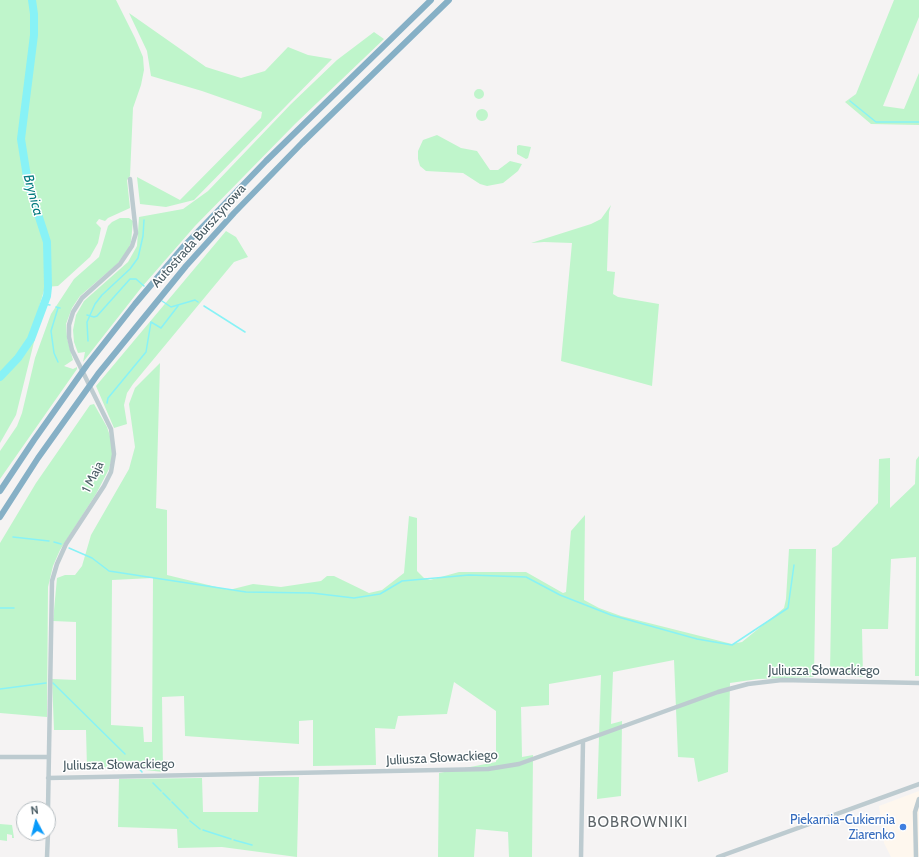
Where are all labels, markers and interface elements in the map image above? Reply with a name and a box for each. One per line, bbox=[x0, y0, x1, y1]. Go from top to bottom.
water label: Brynica bbox=[19, 172, 47, 218]
street label: Autostrada Bursztynowa bbox=[149, 181, 249, 291]
street label: 1 Maja bbox=[79, 459, 107, 495]
street label: Juliusza Słowackiego bbox=[768, 663, 880, 679]
street label: Juliusza Słowackiego bbox=[386, 747, 498, 769]
street label: Juliusza Słowackiego bbox=[63, 756, 175, 774]
north arrow bbox=[16, 801, 56, 841]
text: N bbox=[30, 803, 39, 818]
place label: Piekarnia-Cukiernia Ziarenko bbox=[790, 812, 895, 843]
district label: BOBROWNIKI bbox=[588, 814, 688, 832]
marker: Piekarnia-Cukiernia Ziarenko bbox=[898, 822, 908, 832]

